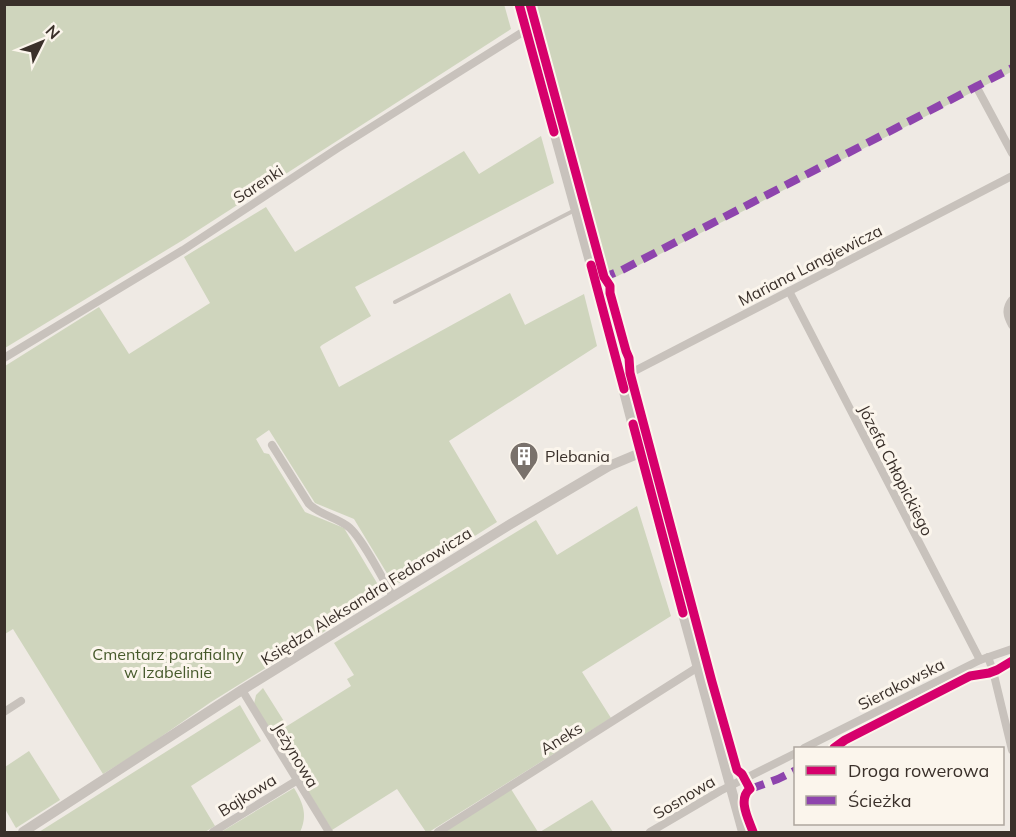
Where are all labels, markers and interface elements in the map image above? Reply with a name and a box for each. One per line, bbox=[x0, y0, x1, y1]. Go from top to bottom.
north arrow bbox=[12, 12, 72, 72]
text: N bbox=[42, 21, 64, 43]
street label: Sarenki bbox=[229, 161, 287, 207]
street label: Mariana Langiewicza bbox=[735, 220, 885, 310]
street label: Józefa Chłopickiego bbox=[854, 401, 938, 539]
building icon: Plebania bbox=[508, 440, 540, 482]
place label: Plebania bbox=[545, 446, 610, 466]
street label: Księdza Aleksandra Fedorowicza bbox=[257, 523, 475, 669]
park label: Cmentarz parafialny w Izabelinie bbox=[92, 644, 244, 682]
street label: Sierakowska bbox=[854, 654, 948, 714]
street label: Aneks bbox=[536, 717, 586, 759]
street label: Jeżynowa bbox=[269, 719, 323, 791]
legend bbox=[794, 747, 1004, 825]
text: Droga rowerowa bbox=[848, 759, 989, 782]
street label: Bajkowa bbox=[214, 769, 280, 821]
street label: Sosnowa bbox=[649, 771, 719, 823]
text: Ścieżka bbox=[848, 789, 911, 812]

